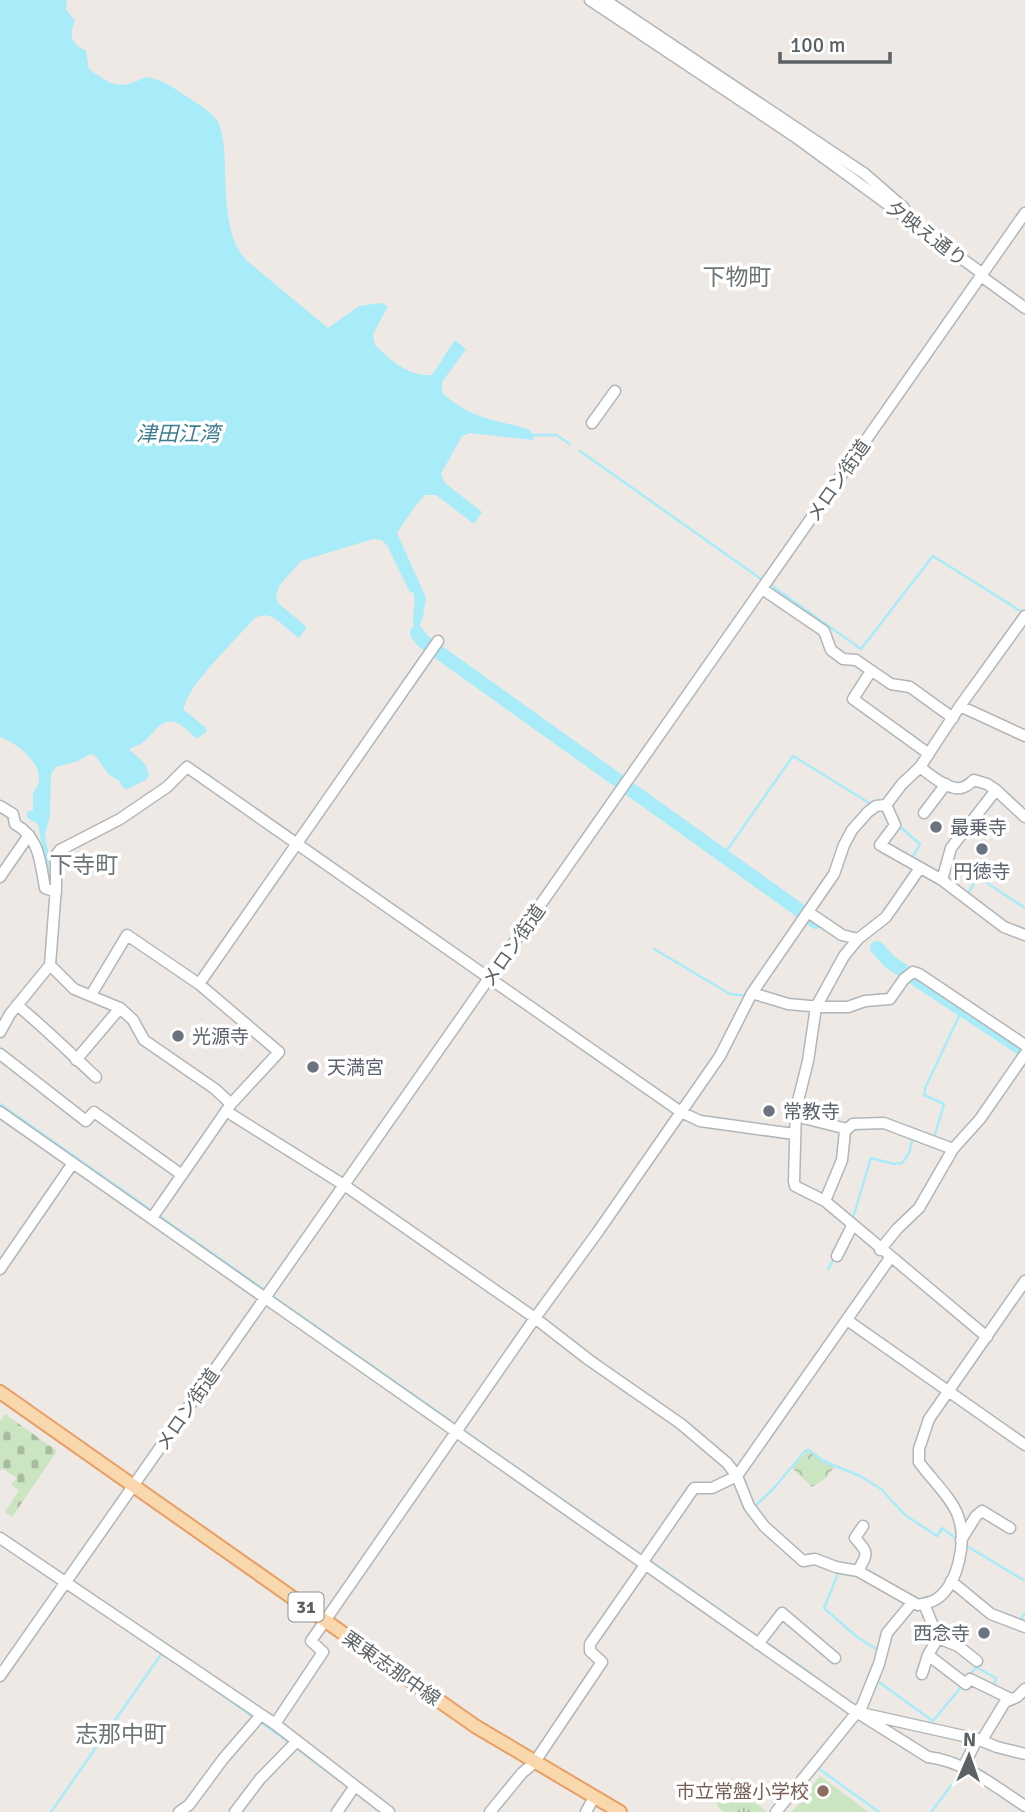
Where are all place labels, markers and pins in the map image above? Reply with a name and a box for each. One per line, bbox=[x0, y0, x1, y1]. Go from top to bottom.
place label: 最乗寺 bbox=[950, 816, 1007, 840]
marker: 最乗寺 bbox=[928, 819, 944, 835]
marker: 円徳寺 bbox=[974, 841, 990, 857]
place label: 円徳寺 bbox=[953, 860, 1011, 884]
place label: 光源寺 bbox=[192, 1025, 249, 1049]
marker: 光源寺 bbox=[170, 1028, 186, 1044]
place label: 天満宮 bbox=[327, 1056, 384, 1080]
marker: 天満宮 bbox=[305, 1059, 321, 1075]
place label: 常教寺 bbox=[783, 1100, 840, 1124]
marker: 常教寺 bbox=[761, 1103, 777, 1119]
place label: 西念寺 bbox=[913, 1622, 970, 1646]
marker: 西念寺 bbox=[976, 1625, 992, 1641]
place label: 市立常盤小学校 bbox=[676, 1780, 809, 1804]
marker: 市立常盤小学校 bbox=[815, 1783, 831, 1799]

